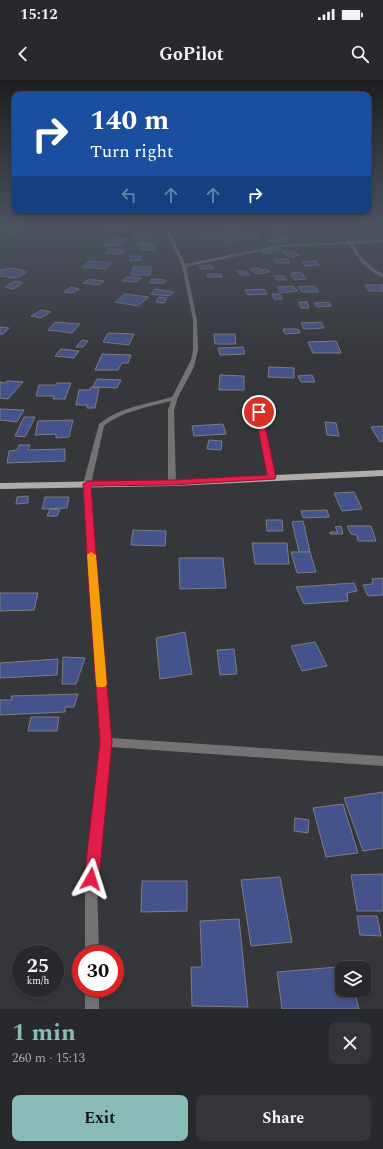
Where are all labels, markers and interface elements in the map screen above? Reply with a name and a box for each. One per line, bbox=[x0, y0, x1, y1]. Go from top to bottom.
text: 15:12 bbox=[20, 3, 58, 26]
text: GoPilot bbox=[159, 41, 224, 68]
icon: back bbox=[12, 43, 34, 65]
icon: search bbox=[349, 43, 371, 65]
text: 140 m bbox=[90, 99, 169, 142]
icon: right bbox=[24, 108, 76, 160]
text: Turn right bbox=[90, 138, 173, 165]
icon: left bbox=[118, 184, 140, 206]
icon: ahead bbox=[160, 184, 182, 206]
icon: ahead bbox=[202, 184, 224, 206]
icon: right bbox=[244, 184, 266, 206]
pin bbox=[242, 395, 276, 429]
icon: arrive bbox=[248, 401, 270, 423]
position arrow bbox=[70, 858, 112, 900]
speed limit sign: 30 bbox=[72, 945, 124, 997]
text: 25 bbox=[27, 951, 49, 981]
map controls bbox=[335, 961, 371, 997]
button: layers bbox=[335, 961, 371, 997]
text: km/h bbox=[27, 973, 49, 989]
text: 1 min bbox=[12, 1015, 76, 1051]
button: close bbox=[329, 1022, 371, 1064]
text: 260 m · 15:13 bbox=[12, 1048, 85, 1068]
button: Exit bbox=[12, 1095, 188, 1141]
button: Share bbox=[196, 1095, 371, 1141]

